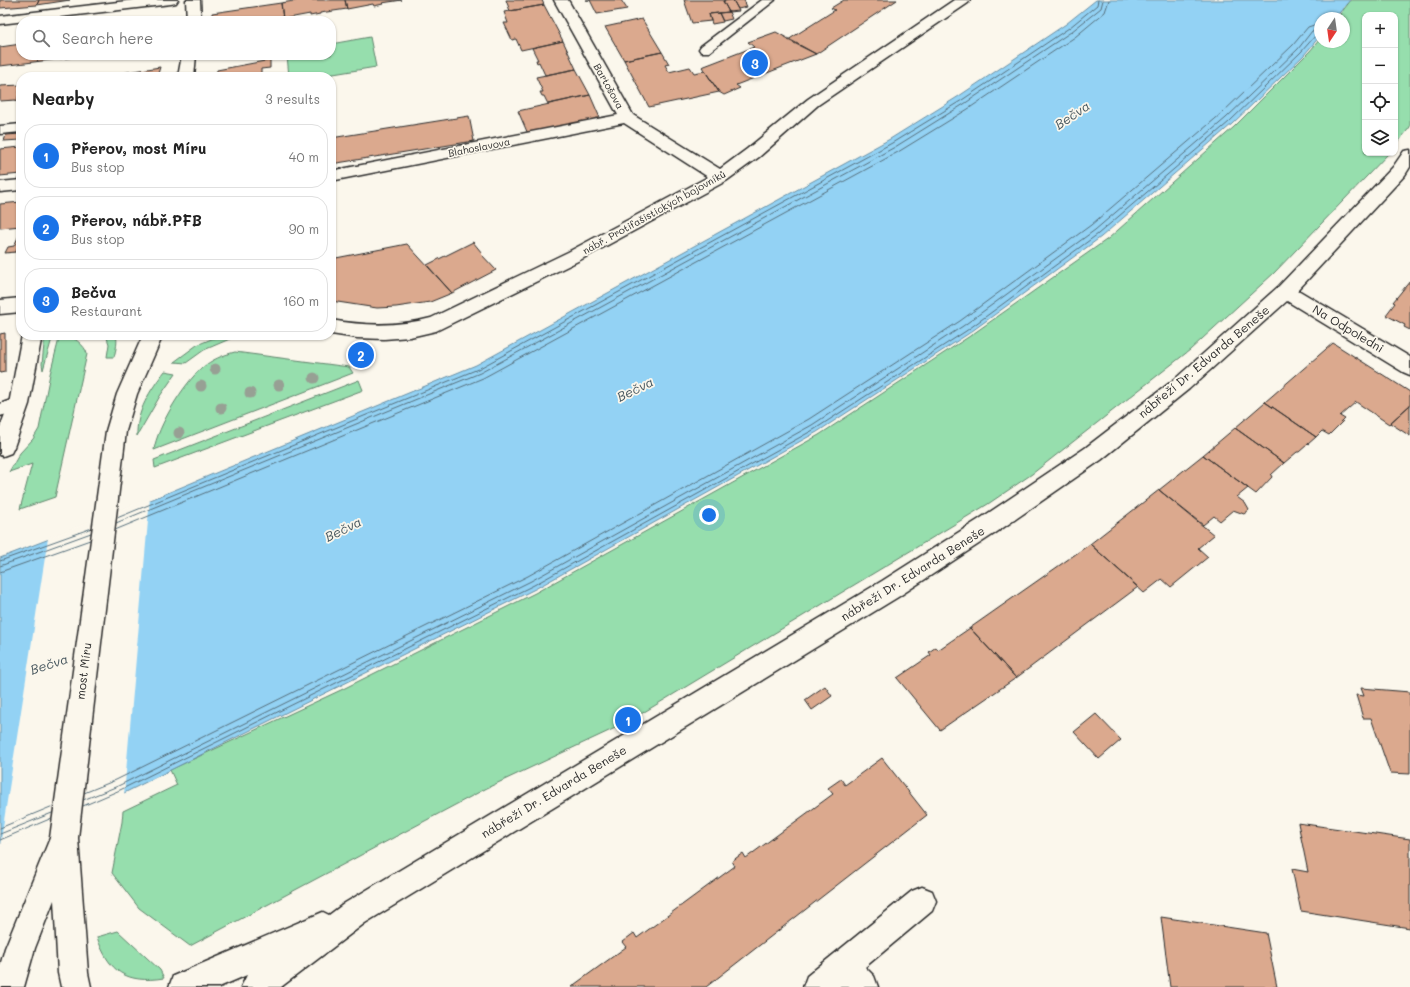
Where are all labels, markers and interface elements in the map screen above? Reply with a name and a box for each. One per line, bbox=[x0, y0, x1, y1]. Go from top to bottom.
north arrow bbox=[1314, 12, 1350, 48]
map controls bbox=[1362, 12, 1398, 156]
button: + bbox=[1362, 12, 1398, 48]
search box bbox=[16, 16, 336, 60]
icon: search bbox=[30, 27, 52, 49]
text: Search here bbox=[62, 28, 153, 48]
pin: 3 bbox=[742, 48, 768, 78]
button: − bbox=[1362, 48, 1398, 84]
street label: Bartošova bbox=[591, 61, 627, 111]
button: locate bbox=[1362, 84, 1398, 120]
text: Nearby bbox=[32, 87, 94, 109]
text: 3 results bbox=[265, 90, 320, 107]
water label: Bečva bbox=[1051, 97, 1093, 132]
button: layers bbox=[1362, 120, 1398, 156]
street label: Blahoslavova bbox=[447, 134, 511, 160]
text: Přerov, most Míru bbox=[71, 138, 207, 158]
text: 1 bbox=[43, 148, 49, 165]
text: 40 m bbox=[289, 148, 319, 165]
text: Bus stop bbox=[71, 158, 124, 175]
street label: nábř. Protifašistických bojovníků bbox=[580, 167, 728, 257]
text: Přerov, nábř.PFB bbox=[71, 210, 202, 230]
text: 2 bbox=[42, 220, 50, 237]
text: 90 m bbox=[289, 220, 319, 237]
text: Bus stop bbox=[71, 230, 124, 247]
text: Bečva bbox=[71, 282, 116, 302]
text: 3 bbox=[42, 292, 50, 309]
text: 160 m bbox=[283, 292, 319, 309]
street label: nábřeží Dr. Edvarda Beneše bbox=[1134, 301, 1272, 421]
street label: Na Odpoledni bbox=[1310, 301, 1387, 356]
text: Restaurant bbox=[71, 302, 142, 319]
pin: 2 bbox=[348, 340, 374, 370]
water label: Bečva bbox=[614, 372, 656, 405]
your location bbox=[699, 505, 719, 525]
water label: Bečva bbox=[322, 512, 364, 545]
street label: nábřeží Dr. Edvarda Beneše bbox=[837, 522, 987, 624]
street label: most Míru bbox=[72, 641, 94, 700]
water label: Bečva bbox=[28, 649, 70, 678]
pin: 1 bbox=[615, 705, 641, 735]
street label: nábřeží Dr. Edvarda Beneše bbox=[478, 741, 629, 841]

